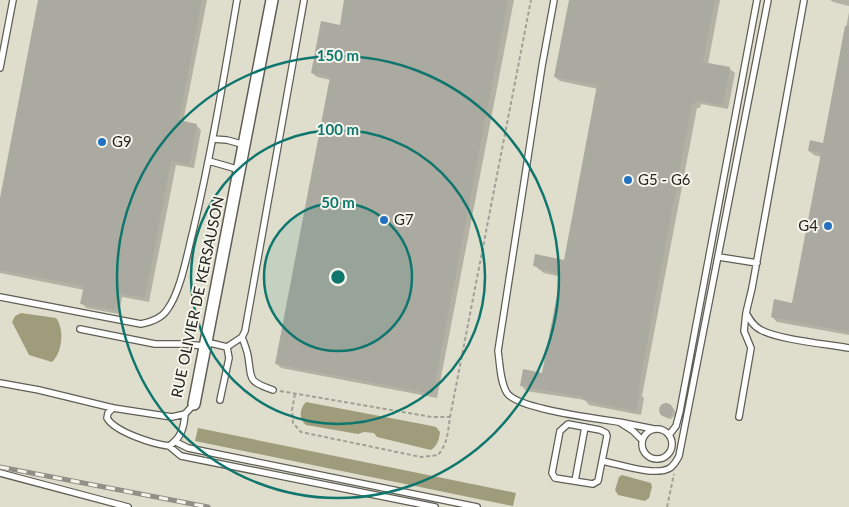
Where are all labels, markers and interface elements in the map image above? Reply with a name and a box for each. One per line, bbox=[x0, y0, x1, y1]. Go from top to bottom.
text: 150 m bbox=[317, 46, 359, 64]
text: 100 m bbox=[317, 120, 359, 138]
place label: G9 bbox=[112, 132, 132, 150]
marker: G9 bbox=[96, 136, 108, 148]
place label: G5 - G6 bbox=[638, 170, 691, 188]
marker: G5 - G6 bbox=[622, 174, 634, 186]
text: 50 m bbox=[321, 193, 355, 211]
street label: RUE OLIVIER DE KERSAUSON bbox=[167, 194, 227, 399]
place label: G7 bbox=[394, 210, 414, 228]
marker: G7 bbox=[378, 214, 390, 226]
place label: G4 bbox=[798, 216, 818, 234]
marker: G4 bbox=[822, 220, 834, 232]
centre of rings bbox=[329, 268, 347, 286]

